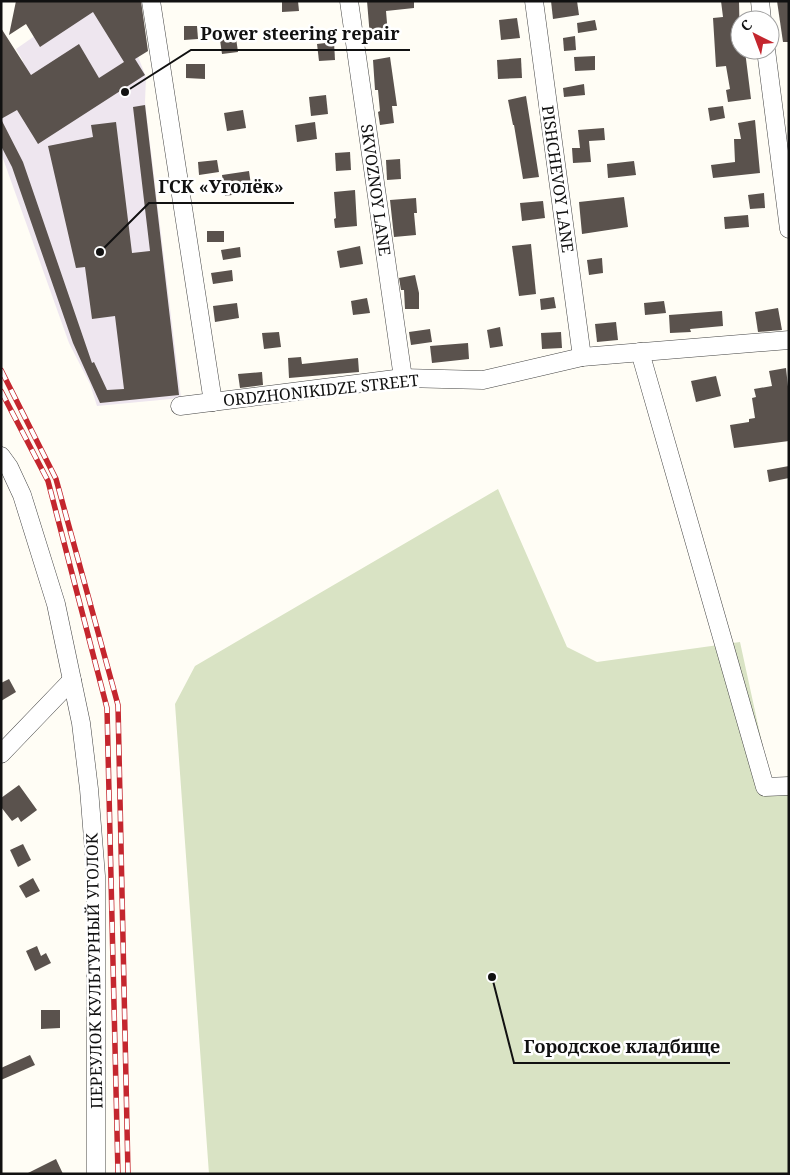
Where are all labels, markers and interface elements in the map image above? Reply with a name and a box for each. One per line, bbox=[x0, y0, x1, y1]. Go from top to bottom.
north arrow bbox=[730, 10, 780, 60]
text: С bbox=[736, 15, 756, 35]
callout: Power steering repair bbox=[191, 17, 410, 50]
text: Power steering repair bbox=[200, 21, 400, 45]
street label: PISHCHEVOY LANE bbox=[537, 104, 579, 254]
street label: SKVOZNOY LANE bbox=[356, 123, 396, 257]
callout: ГСК «Уголёк» bbox=[149, 170, 294, 203]
text: ГСК «Уголёк» bbox=[158, 174, 284, 198]
street label: ORDZHONIKIDZE STREET bbox=[222, 369, 420, 411]
street label: ПЕРЕУЛОК КУЛЬТУРНЫЙ УГОЛОК bbox=[81, 832, 107, 1109]
callout: Городское кладбище bbox=[514, 1030, 730, 1063]
text: Городское кладбище bbox=[524, 1034, 720, 1058]

